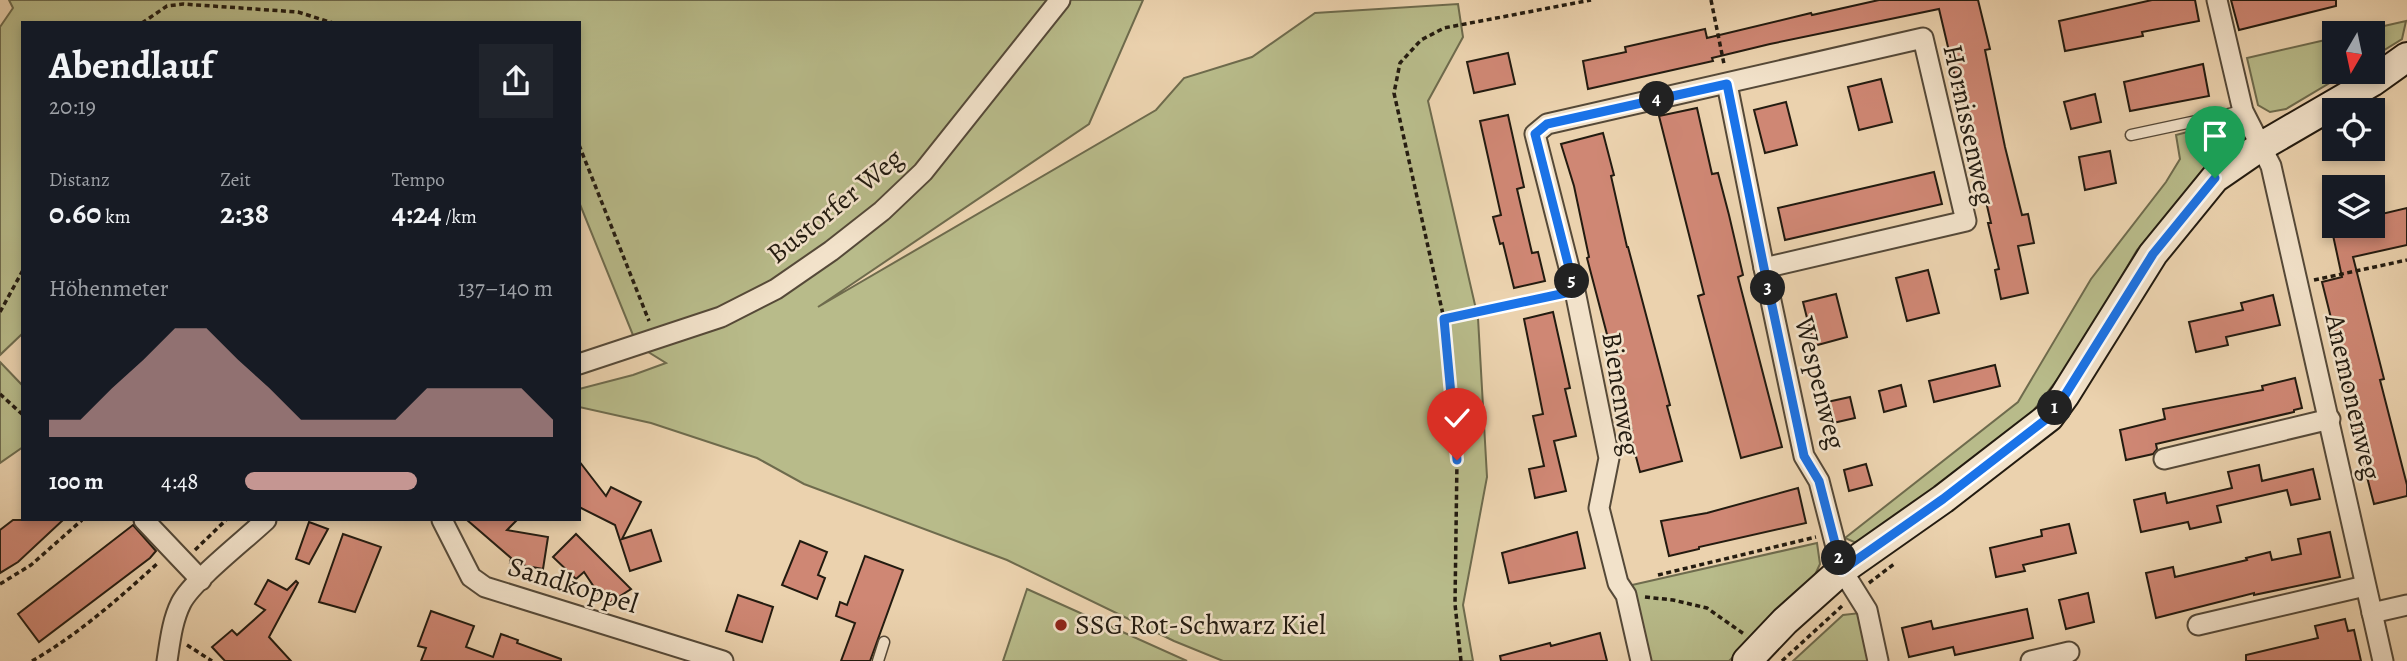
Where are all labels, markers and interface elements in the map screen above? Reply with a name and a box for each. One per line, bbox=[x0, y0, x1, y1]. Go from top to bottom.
north arrow bbox=[2322, 21, 2385, 84]
map controls bbox=[2322, 21, 2385, 238]
text: Abendlauf bbox=[49, 39, 213, 91]
street label: Hornissenweg bbox=[1933, 41, 2005, 209]
button: share bbox=[479, 44, 553, 118]
pin: 4 bbox=[1640, 82, 1674, 116]
text: 4 bbox=[1652, 85, 1661, 111]
text: 20:19 bbox=[49, 91, 96, 122]
button: locate bbox=[2322, 98, 2385, 161]
pin bbox=[2185, 106, 2245, 178]
icon: arrive bbox=[2196, 117, 2234, 155]
street label: Bustorfer Weg bbox=[759, 139, 911, 273]
text: Distanz bbox=[49, 167, 110, 193]
text: Zeit bbox=[220, 167, 251, 193]
text: Tempo bbox=[392, 167, 445, 193]
button: layers bbox=[2322, 175, 2385, 238]
text: 0.60 bbox=[49, 193, 101, 233]
text: 2:38 bbox=[220, 193, 269, 233]
text: 4:24 bbox=[392, 193, 442, 233]
text: km bbox=[101, 204, 130, 230]
text: /km bbox=[442, 204, 477, 230]
pin: 5 bbox=[1554, 264, 1590, 298]
text: 5 bbox=[1567, 267, 1576, 293]
pin: 3 bbox=[1750, 270, 1786, 306]
text: Höhenmeter bbox=[49, 273, 169, 304]
text: 137–140 m bbox=[458, 273, 553, 304]
text: 3 bbox=[1763, 274, 1772, 300]
street label: Anemonenweg bbox=[2315, 309, 2391, 484]
street label: Wespenweg bbox=[1785, 312, 1855, 453]
street label: Bienenweg bbox=[1592, 329, 1650, 459]
pin bbox=[1427, 388, 1487, 460]
pin: 1 bbox=[2038, 390, 2072, 426]
text: 1 bbox=[2051, 394, 2058, 420]
icon: check bbox=[1438, 399, 1476, 437]
text: 100 m bbox=[49, 466, 104, 497]
text: 4:48 bbox=[161, 466, 198, 497]
pin: 2 bbox=[1822, 540, 1856, 576]
text: 2 bbox=[1834, 544, 1843, 570]
street label: Sandkoppel bbox=[503, 547, 643, 623]
place label: SSG Rot-Schwarz Kiel bbox=[1075, 606, 1326, 644]
marker: SSG Rot-Schwarz Kiel bbox=[1053, 617, 1069, 633]

